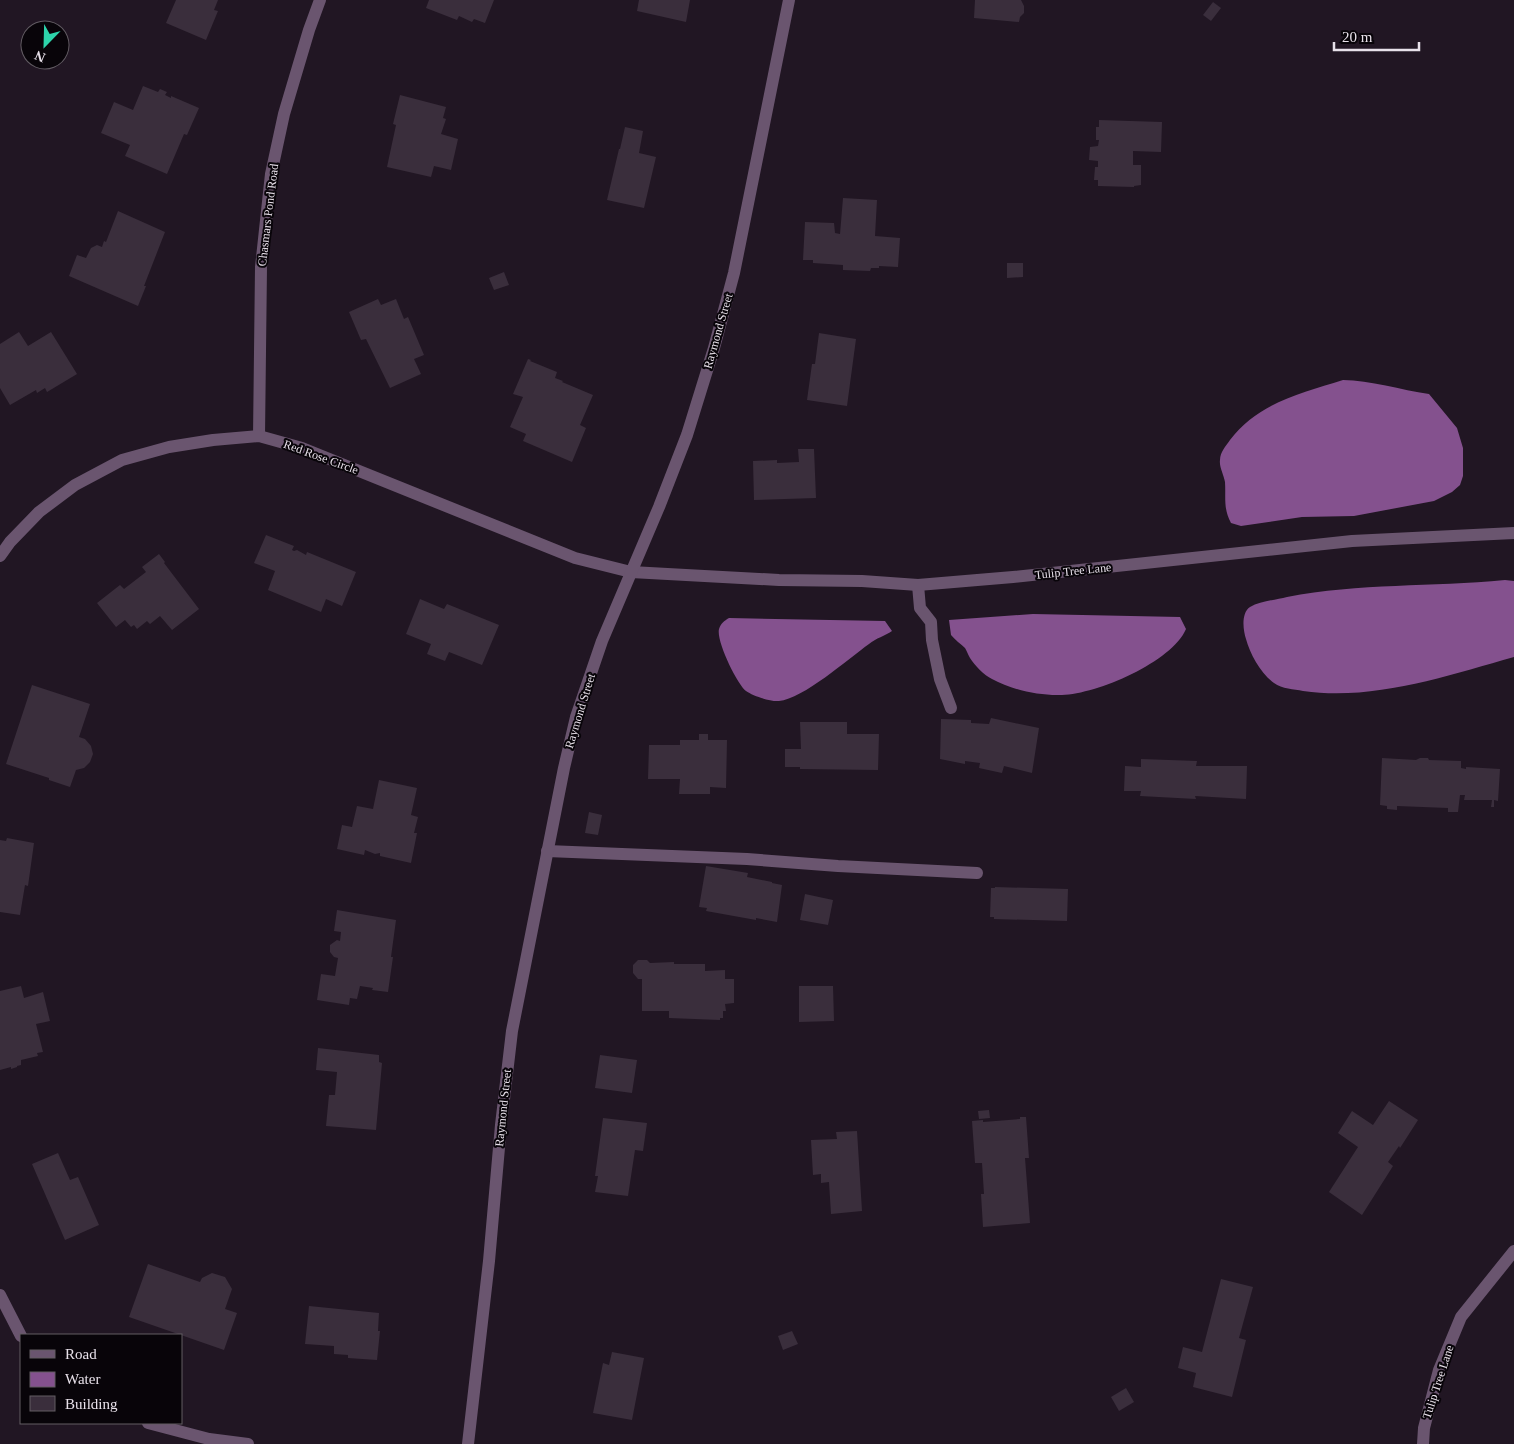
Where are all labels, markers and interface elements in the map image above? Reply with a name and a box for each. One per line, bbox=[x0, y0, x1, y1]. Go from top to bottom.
north arrow bbox=[20, 20, 70, 70]
scale bar bbox=[1334, 20, 1419, 52]
text: 20 m bbox=[1342, 29, 1373, 45]
text: N bbox=[33, 48, 48, 65]
street label: Chasmars Pond Road bbox=[255, 163, 281, 267]
street label: Raymond Street bbox=[701, 291, 736, 370]
street label: Red Rose Circle bbox=[282, 437, 360, 477]
street label: Tulip Tree Lane bbox=[1034, 560, 1112, 582]
street label: Raymond Street bbox=[562, 671, 598, 750]
street label: Raymond Street bbox=[492, 1068, 514, 1147]
legend bbox=[20, 1334, 182, 1424]
street label: Tulip Tree Lane bbox=[1419, 1343, 1457, 1421]
text: Road bbox=[65, 1346, 97, 1362]
text: Water bbox=[65, 1371, 100, 1387]
text: Building bbox=[65, 1396, 118, 1412]

